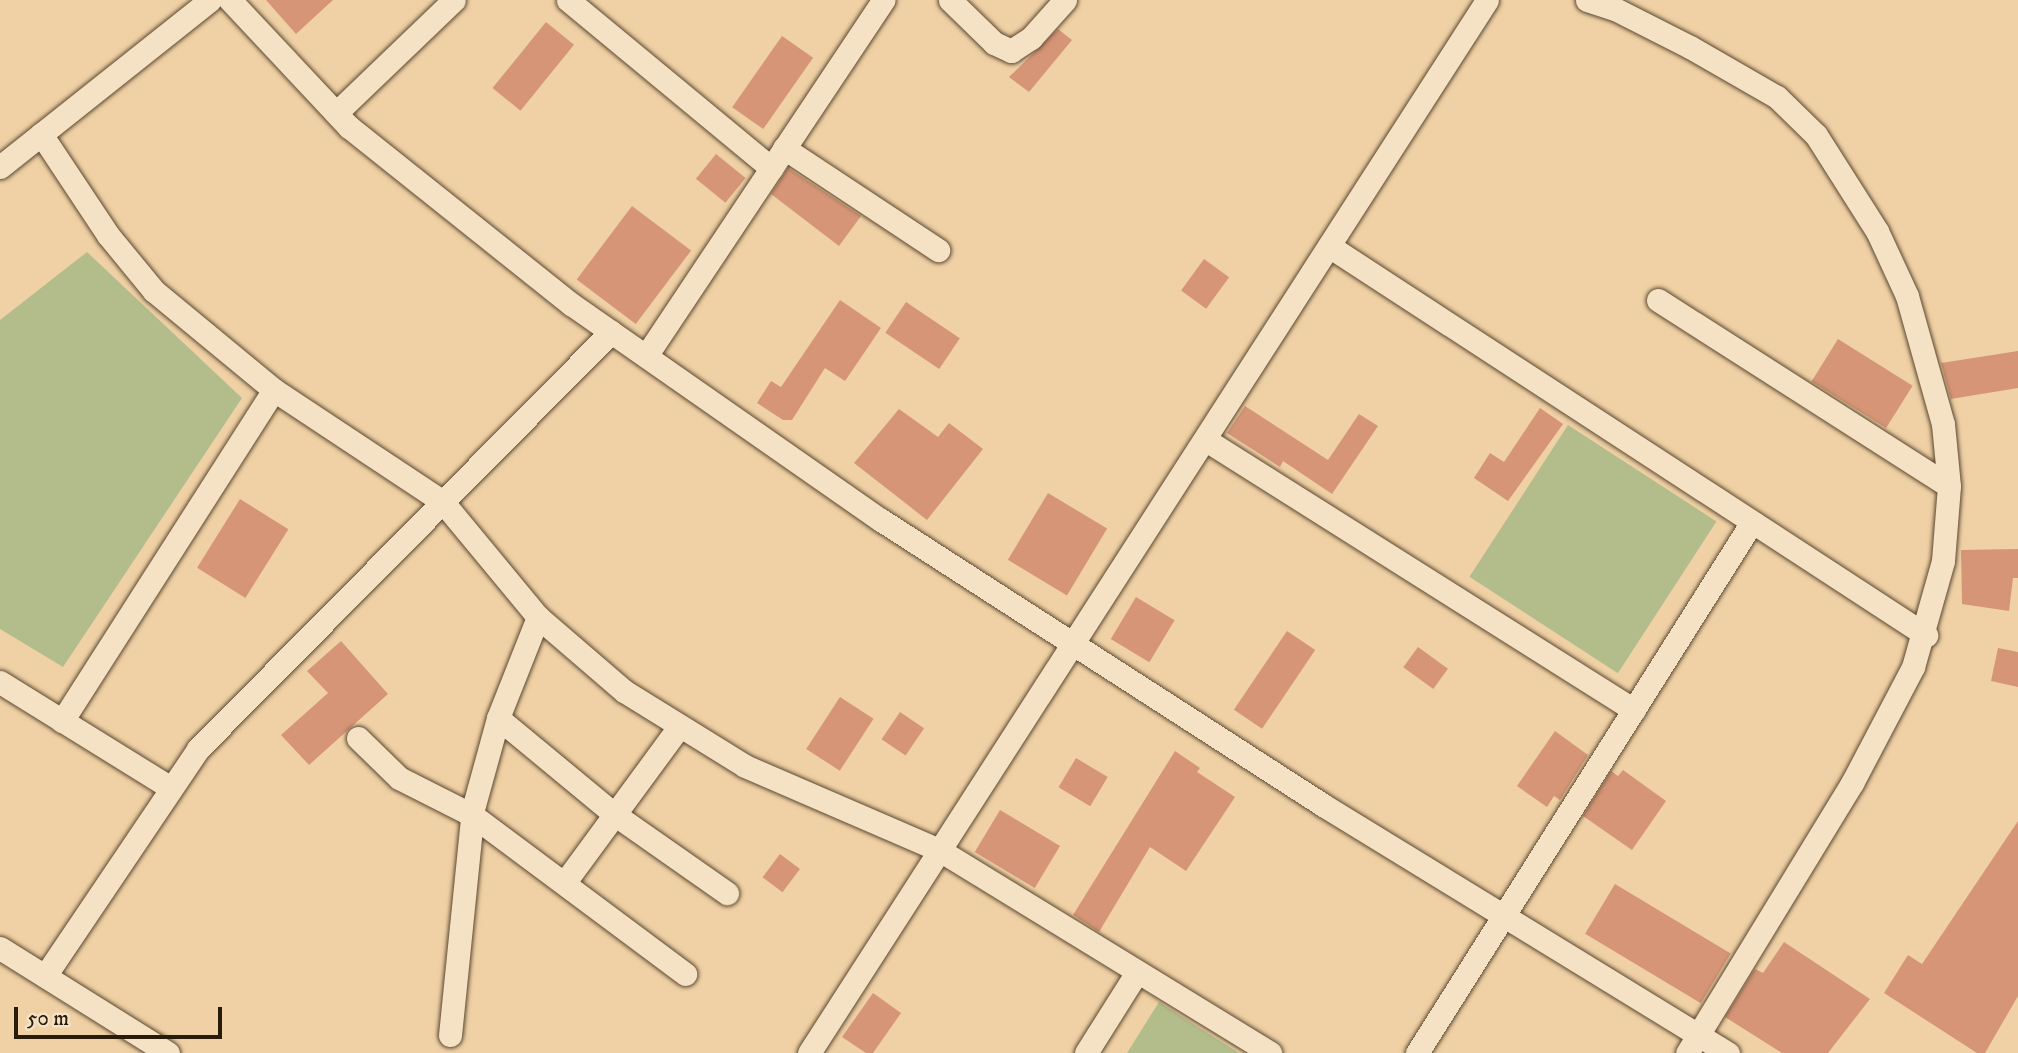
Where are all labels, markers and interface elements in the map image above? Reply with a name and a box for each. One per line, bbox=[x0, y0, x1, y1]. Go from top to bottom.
scale bar bbox=[18, 993, 226, 1038]
text: 50 m bbox=[27, 1006, 69, 1032]

